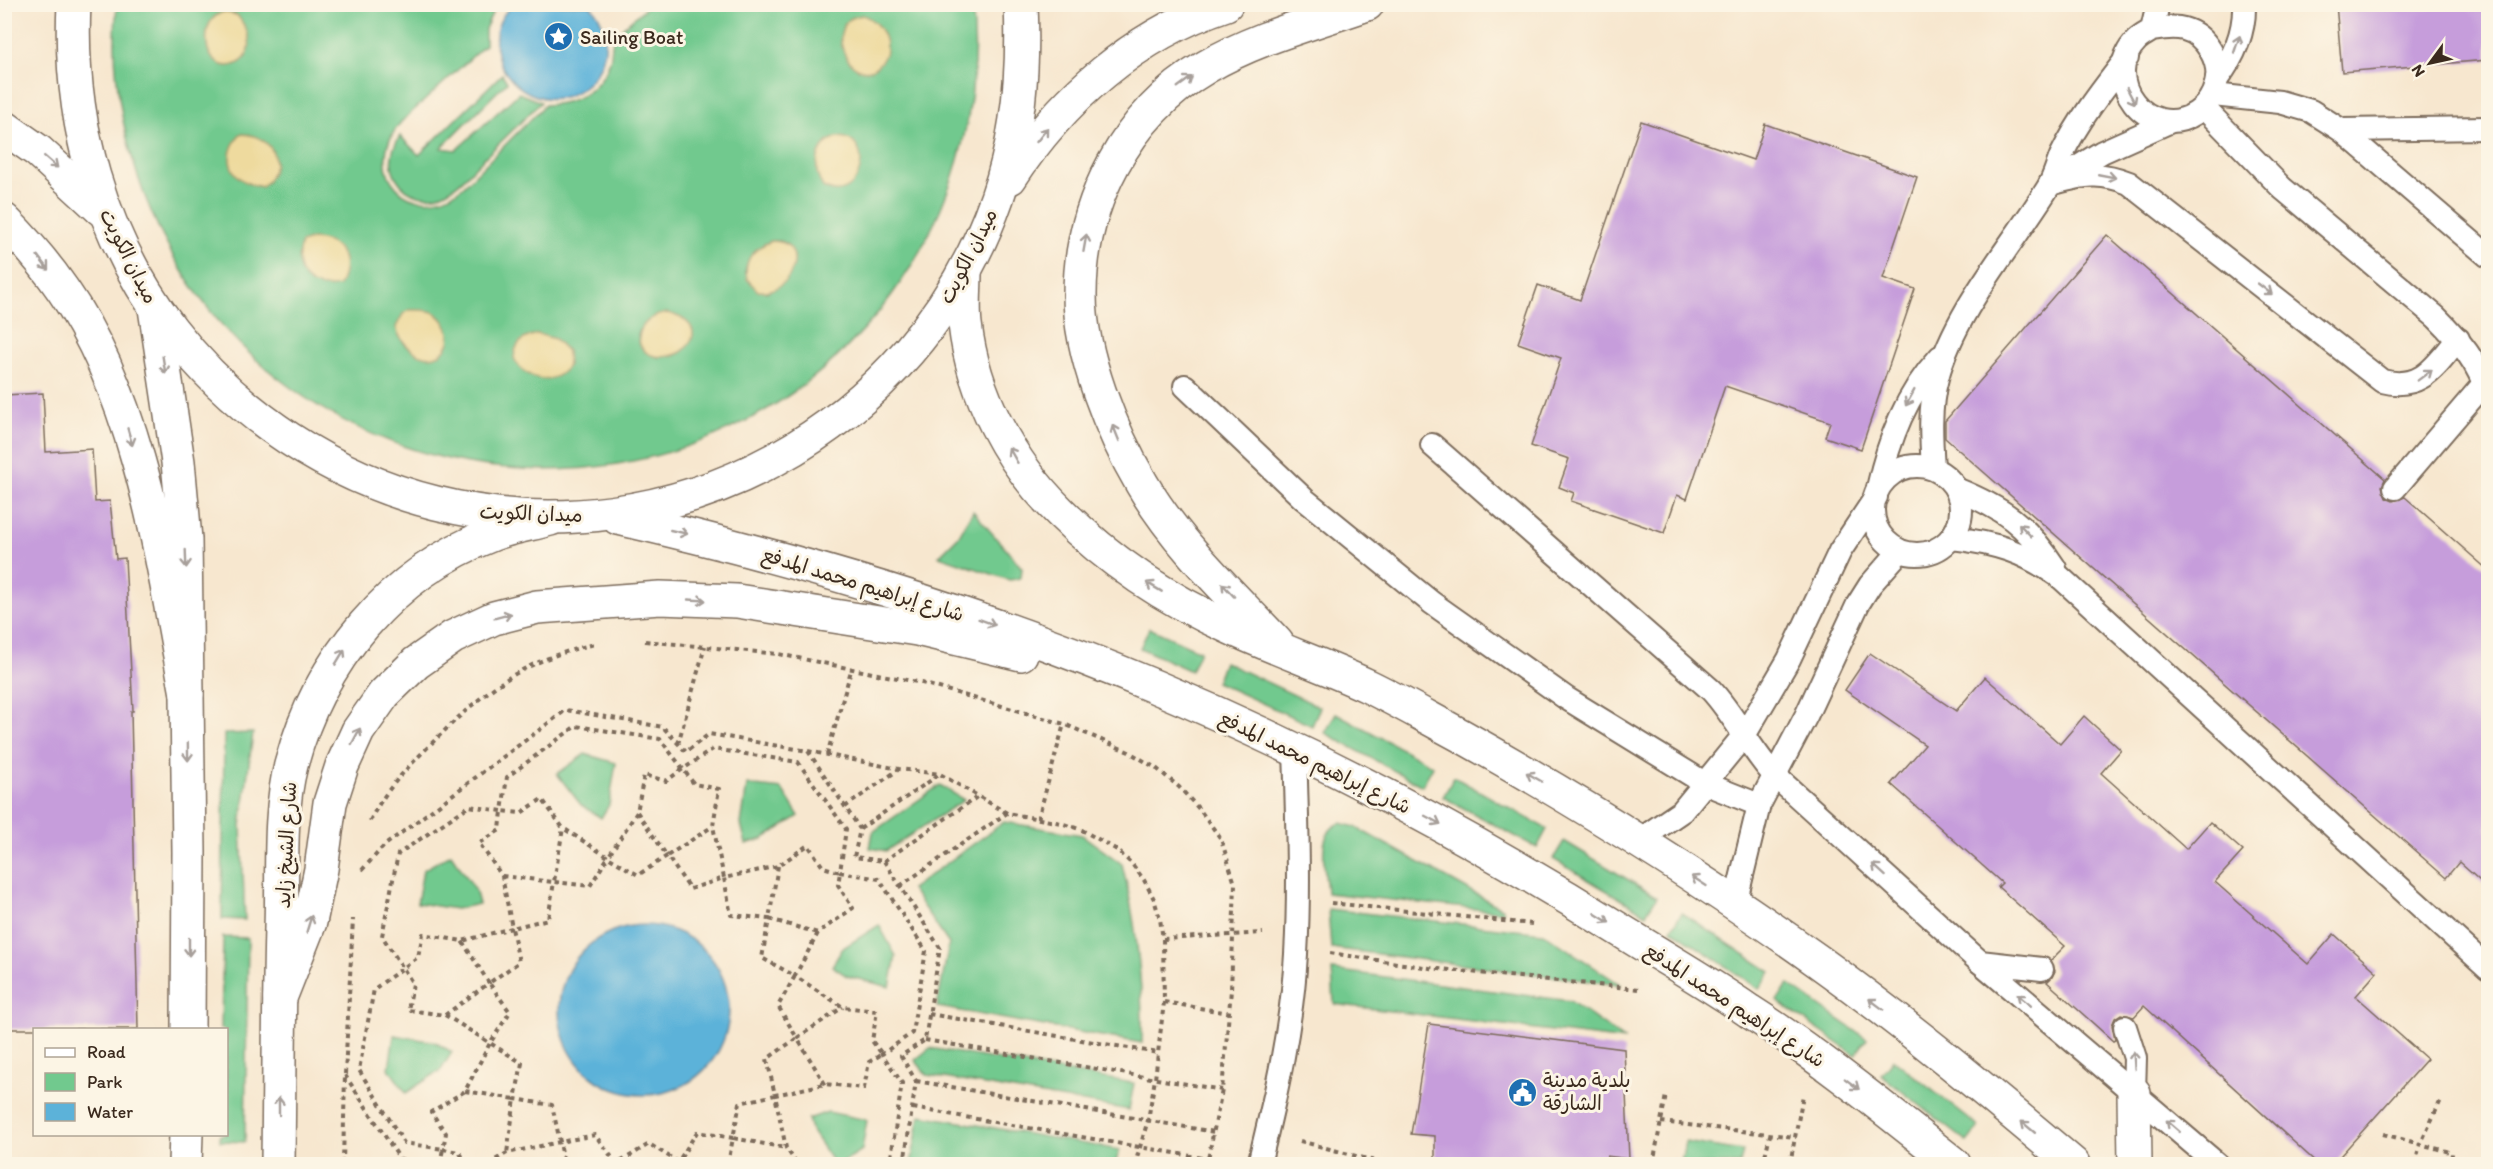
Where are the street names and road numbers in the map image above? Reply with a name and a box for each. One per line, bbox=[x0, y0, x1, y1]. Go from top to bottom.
street label: ميدان الكويت bbox=[94, 205, 163, 308]
street label: ميدان الكويت bbox=[934, 205, 1003, 308]
street label: ميدان الكويت bbox=[479, 499, 583, 528]
street label: شارع إبراهيم محمد المدفع bbox=[758, 542, 967, 629]
street label: شارع إبراهيم محمد المدفع bbox=[1214, 705, 1415, 822]
street label: شارع الشيخ زايد bbox=[271, 781, 303, 909]
street label: شارع إبراهيم محمد المدفع bbox=[1639, 938, 1830, 1075]

